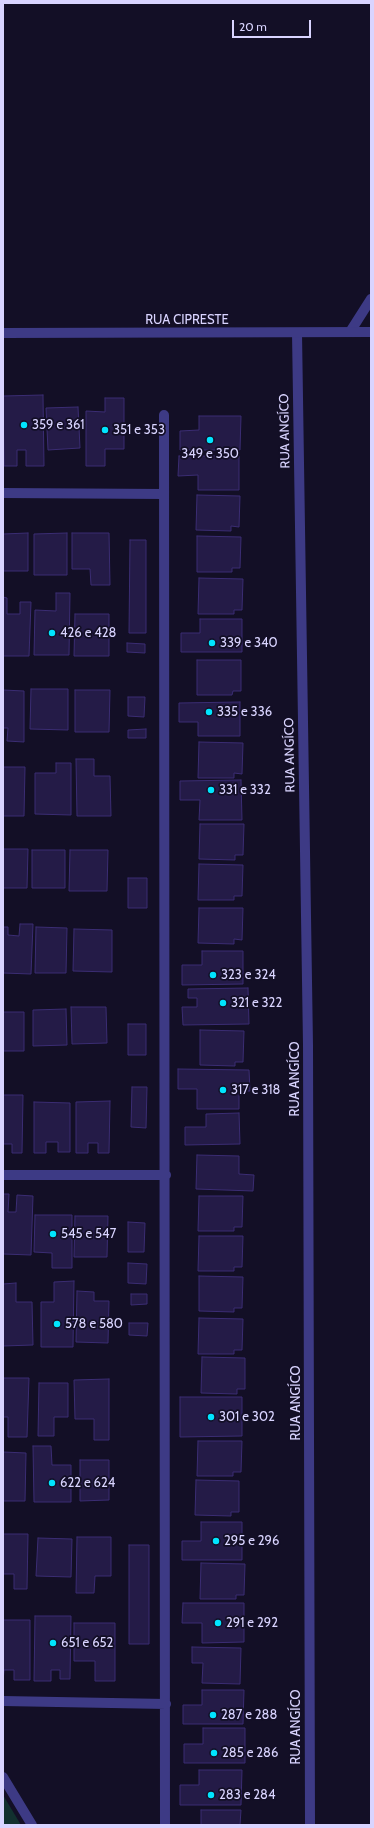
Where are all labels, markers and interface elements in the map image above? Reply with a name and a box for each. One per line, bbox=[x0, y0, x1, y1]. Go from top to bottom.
scale bar bbox=[234, 12, 313, 38]
text: 20 m bbox=[239, 19, 267, 34]
street label: RUA CIPRESTE bbox=[145, 312, 229, 328]
street label: RUA ANGÍCO bbox=[277, 393, 293, 469]
place label: 359 e 361 bbox=[32, 417, 85, 433]
marker: 359 e 361 bbox=[19, 420, 29, 430]
place label: 351 e 353 bbox=[113, 422, 165, 438]
marker: 351 e 353 bbox=[100, 425, 110, 435]
marker: 349 e 350 bbox=[205, 435, 215, 445]
place label: 349 e 350 bbox=[181, 446, 239, 462]
place label: 426 e 428 bbox=[60, 625, 116, 641]
marker: 426 e 428 bbox=[47, 628, 57, 638]
place label: 339 e 340 bbox=[220, 635, 278, 651]
marker: 339 e 340 bbox=[207, 638, 217, 648]
place label: 335 e 336 bbox=[217, 704, 272, 720]
marker: 335 e 336 bbox=[204, 707, 214, 717]
street label: RUA ANGÍCO bbox=[282, 717, 298, 793]
place label: 331 e 332 bbox=[219, 782, 271, 798]
marker: 331 e 332 bbox=[206, 785, 216, 795]
place label: 323 e 324 bbox=[221, 967, 276, 983]
marker: 323 e 324 bbox=[208, 970, 218, 980]
place label: 321 e 322 bbox=[231, 995, 282, 1011]
marker: 321 e 322 bbox=[218, 998, 228, 1008]
street label: RUA ANGÍCO bbox=[287, 1041, 303, 1117]
place label: 317 e 318 bbox=[231, 1082, 280, 1098]
marker: 317 e 318 bbox=[218, 1085, 228, 1095]
place label: 545 e 547 bbox=[61, 1226, 116, 1242]
marker: 545 e 547 bbox=[48, 1229, 58, 1239]
place label: 578 e 580 bbox=[65, 1316, 123, 1332]
marker: 578 e 580 bbox=[52, 1319, 62, 1329]
street label: RUA ANGÍCO bbox=[288, 1365, 304, 1441]
place label: 301 e 302 bbox=[219, 1409, 275, 1425]
marker: 301 e 302 bbox=[206, 1412, 216, 1422]
place label: 622 e 624 bbox=[60, 1475, 115, 1491]
marker: 622 e 624 bbox=[47, 1478, 57, 1488]
place label: 295 e 296 bbox=[224, 1533, 279, 1549]
marker: 295 e 296 bbox=[211, 1536, 221, 1546]
place label: 291 e 292 bbox=[226, 1615, 278, 1631]
marker: 291 e 292 bbox=[213, 1618, 223, 1628]
place label: 651 e 652 bbox=[61, 1635, 113, 1651]
marker: 651 e 652 bbox=[48, 1638, 58, 1648]
street label: RUA ANGÍCO bbox=[288, 1689, 304, 1765]
place label: 287 e 288 bbox=[221, 1707, 277, 1723]
marker: 287 e 288 bbox=[208, 1710, 218, 1720]
place label: 285 e 286 bbox=[222, 1745, 278, 1761]
marker: 285 e 286 bbox=[209, 1748, 219, 1758]
place label: 283 e 284 bbox=[219, 1787, 275, 1803]
marker: 283 e 284 bbox=[206, 1790, 216, 1800]

